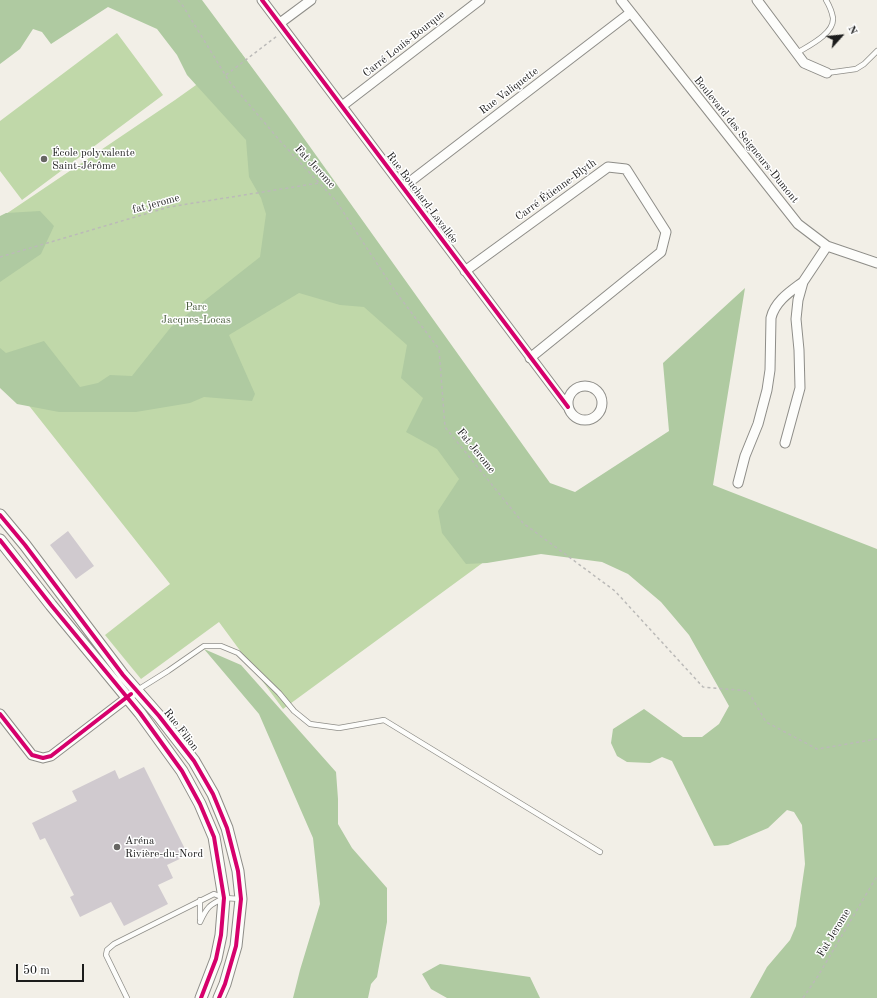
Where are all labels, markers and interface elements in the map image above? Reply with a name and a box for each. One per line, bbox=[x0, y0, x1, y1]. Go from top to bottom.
street label: Carré Louis-Bourque bbox=[360, 8, 448, 80]
north arrow bbox=[821, 16, 861, 56]
text: N bbox=[845, 24, 859, 37]
street label: Rue Valiquette bbox=[477, 65, 541, 117]
street label: Boulevard des Seigneurs-Dumont bbox=[691, 74, 801, 206]
street label: Fat Jerome bbox=[292, 143, 338, 191]
place label: École polyvalente Saint-Jérôme bbox=[52, 146, 135, 172]
street label: Rue Bouchard-Lavallée bbox=[383, 150, 461, 246]
marker: École polyvalente Saint-Jérôme bbox=[39, 154, 49, 164]
street label: Carré Étienne-Blyth bbox=[513, 156, 599, 224]
street label: fat jerome bbox=[131, 191, 181, 217]
park label: Parc Jacques-Locas bbox=[161, 300, 231, 326]
street label: Fat Jerome bbox=[454, 426, 498, 476]
street label: Rue Filion bbox=[161, 706, 201, 754]
place label: Aréna Rivière-du-Nord bbox=[125, 834, 203, 860]
marker: Aréna Rivière-du-Nord bbox=[112, 842, 122, 852]
street label: Fat Jerome bbox=[814, 907, 854, 959]
scale bar bbox=[18, 956, 86, 982]
text: 50 m bbox=[23, 965, 50, 977]

